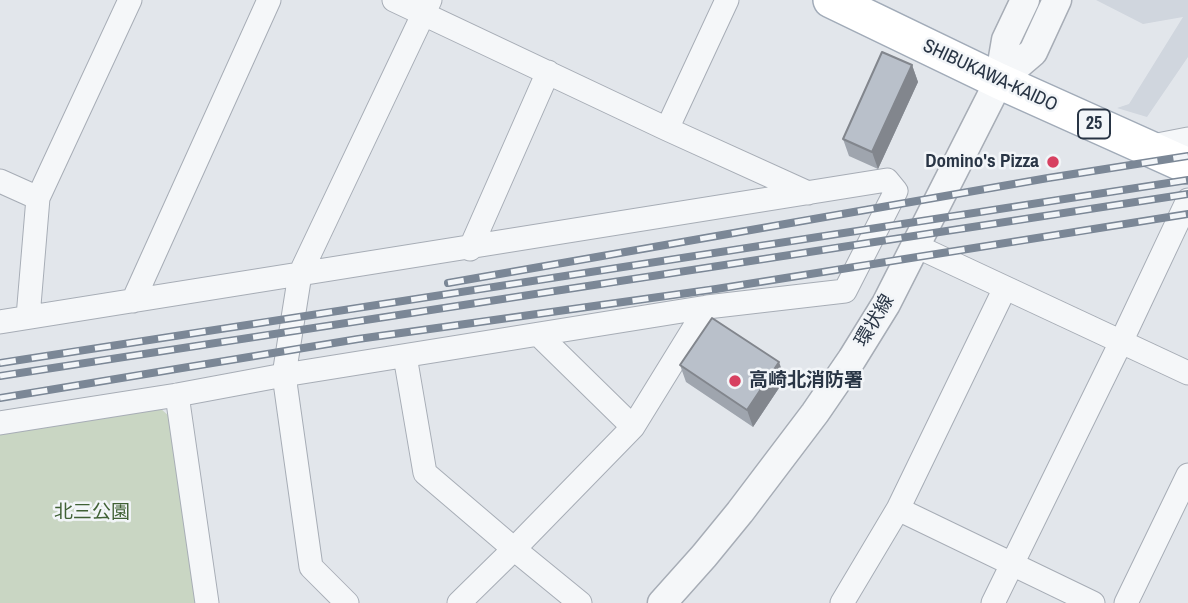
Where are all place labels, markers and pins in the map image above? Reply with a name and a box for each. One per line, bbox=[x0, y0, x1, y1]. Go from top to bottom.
place label: Domino's Pizza bbox=[925, 151, 1039, 173]
marker: Domino's Pizza bbox=[1045, 154, 1061, 170]
place label: 高崎北消防署 bbox=[749, 370, 863, 392]
marker: 高崎北消防署 bbox=[727, 373, 743, 389]

